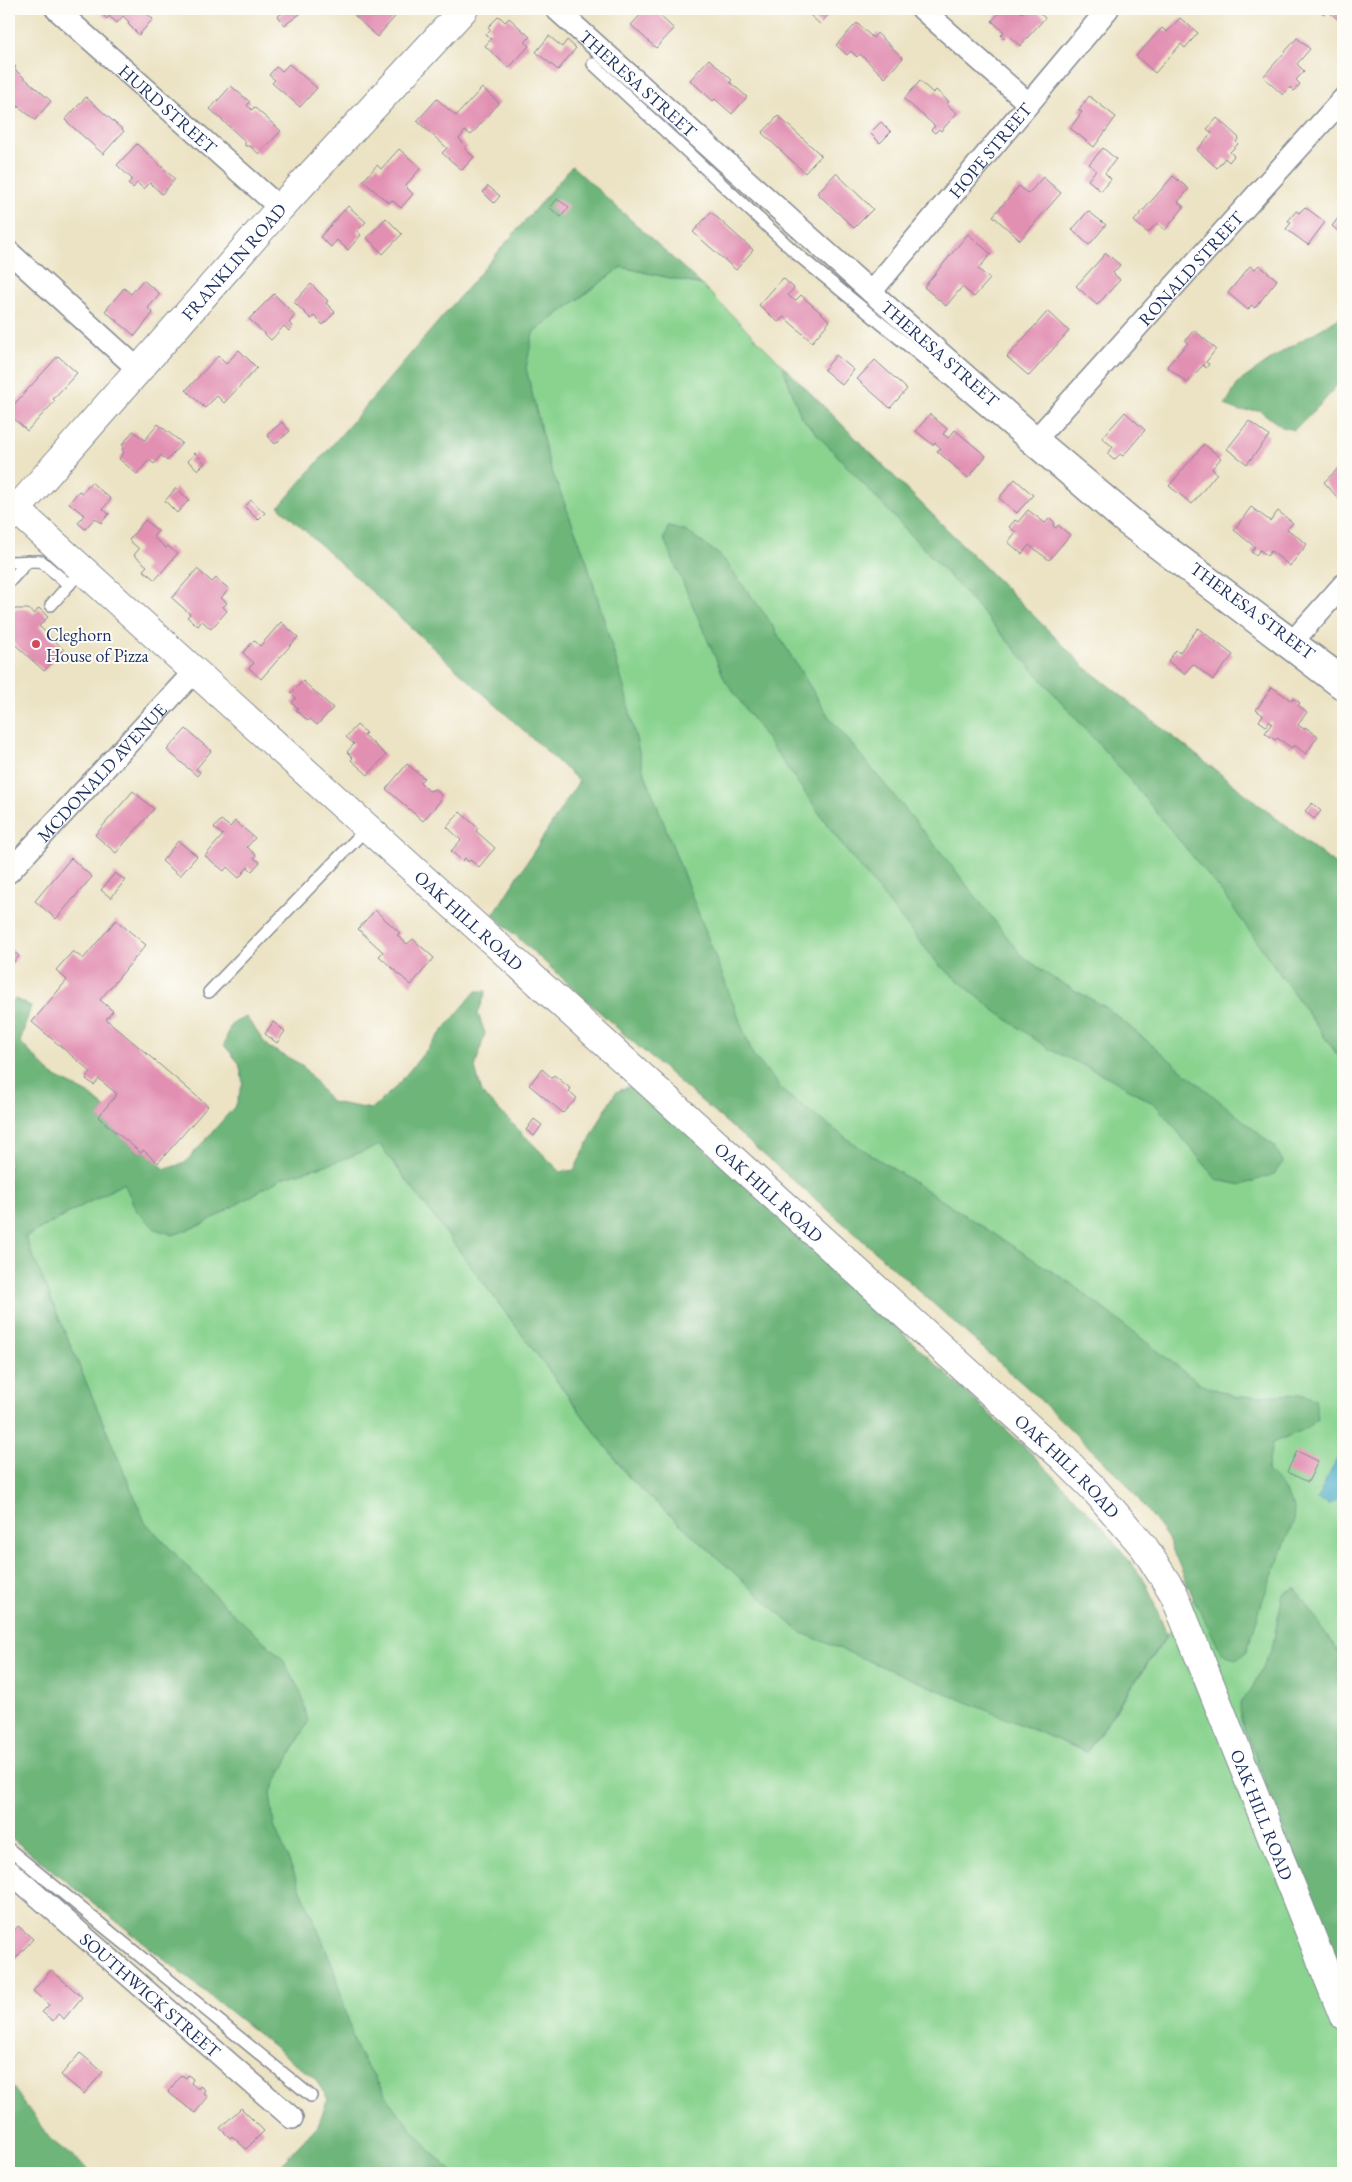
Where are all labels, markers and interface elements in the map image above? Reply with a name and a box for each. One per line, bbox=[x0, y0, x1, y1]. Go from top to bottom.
street label: THERESA STREET bbox=[575, 25, 703, 142]
street label: HURD STREET bbox=[114, 59, 223, 159]
street label: HOPE STREET bbox=[943, 97, 1037, 203]
street label: FRANKLIN ROAD bbox=[176, 198, 291, 325]
street label: RONALD STREET bbox=[1133, 205, 1249, 330]
street label: THERESA STREET bbox=[877, 295, 1005, 412]
street label: THERESA STREET bbox=[1186, 556, 1321, 665]
place label: Cleghorn House of Pizza bbox=[46, 623, 150, 667]
marker: Cleghorn House of Pizza bbox=[30, 638, 42, 650]
street label: MCDONALD AVENUE bbox=[32, 698, 171, 846]
street label: OAK HILL ROAD bbox=[410, 865, 528, 975]
street label: OAK HILL ROAD bbox=[710, 1137, 829, 1247]
street label: OAK HILL ROAD bbox=[1010, 1409, 1125, 1523]
street label: OAK HILL ROAD bbox=[1226, 1746, 1299, 1883]
street label: SOUTHWICK STREET bbox=[76, 1927, 226, 2063]

